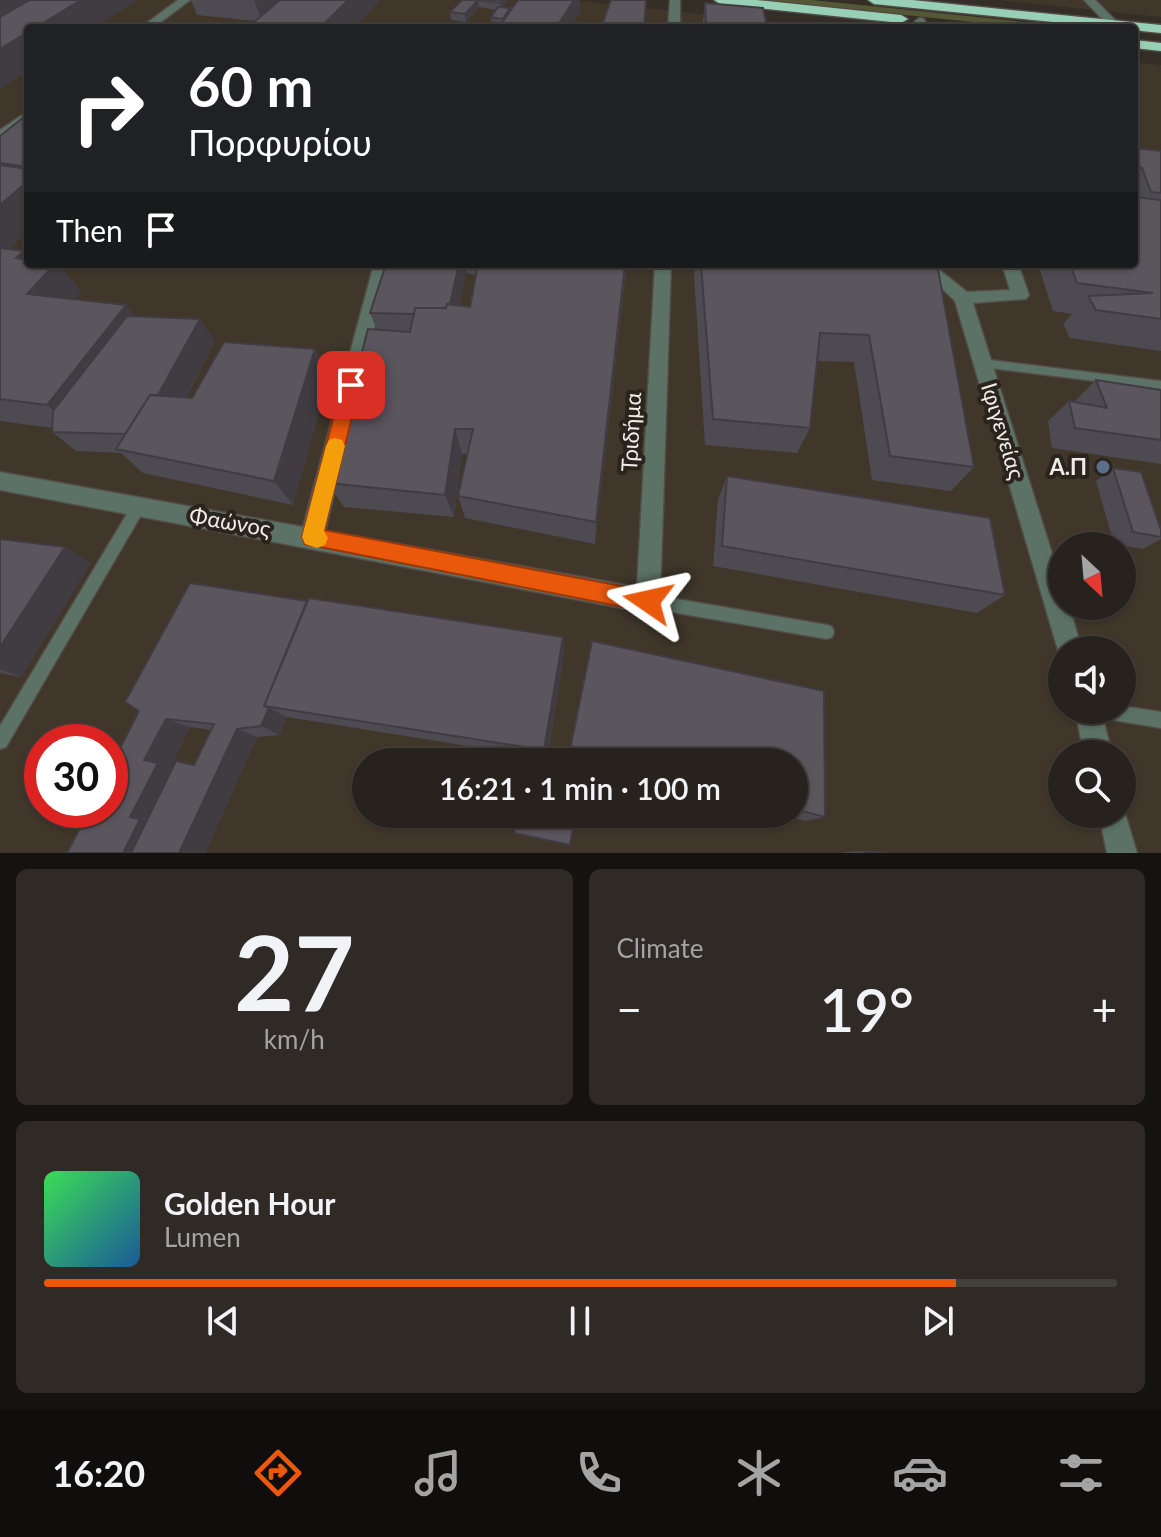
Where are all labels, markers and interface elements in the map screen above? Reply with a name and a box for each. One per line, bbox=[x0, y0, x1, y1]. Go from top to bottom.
text: 60 m bbox=[188, 52, 313, 119]
icon: right bbox=[56, 56, 160, 160]
text: Πορφυρίου bbox=[188, 120, 372, 164]
icon: arrive bbox=[139, 208, 183, 252]
text: Then bbox=[56, 212, 123, 248]
pin bbox=[317, 351, 385, 419]
icon: arrive bbox=[329, 363, 373, 407]
street label: Ιφιγενείας bbox=[976, 379, 1031, 482]
street label: Τριδήμα bbox=[615, 392, 646, 472]
place label: Α.Π bbox=[1049, 453, 1087, 480]
marker: Α.Π bbox=[1094, 458, 1112, 476]
street label: Φαώνος bbox=[187, 501, 273, 542]
north arrow bbox=[1048, 532, 1136, 620]
map controls bbox=[1048, 532, 1136, 828]
position arrow bbox=[606, 559, 690, 643]
button: sound bbox=[1048, 636, 1136, 724]
speed limit sign: 30 bbox=[24, 724, 128, 828]
button: search bbox=[1048, 740, 1136, 828]
text: 16:21 · 1 min · 100 m bbox=[439, 770, 721, 806]
text: 27 bbox=[234, 908, 355, 1033]
text: Climate bbox=[617, 932, 703, 964]
text: 19° bbox=[820, 973, 914, 1045]
text: − bbox=[617, 983, 642, 1035]
text: + bbox=[1091, 983, 1117, 1035]
text: km/h bbox=[264, 1023, 325, 1055]
text: Golden Hour bbox=[164, 1185, 336, 1221]
text: Lumen bbox=[164, 1221, 241, 1253]
icon: previous bbox=[201, 1299, 245, 1343]
icon: pause bbox=[558, 1299, 602, 1343]
icon: next bbox=[916, 1299, 960, 1343]
icon: directions bbox=[250, 1445, 306, 1501]
icon: music bbox=[410, 1445, 466, 1501]
icon: phone bbox=[571, 1445, 627, 1501]
icon: climate bbox=[731, 1445, 787, 1501]
icon: car bbox=[892, 1445, 948, 1501]
icon: filters bbox=[1053, 1445, 1109, 1501]
text: 16:20 bbox=[52, 1451, 145, 1495]

